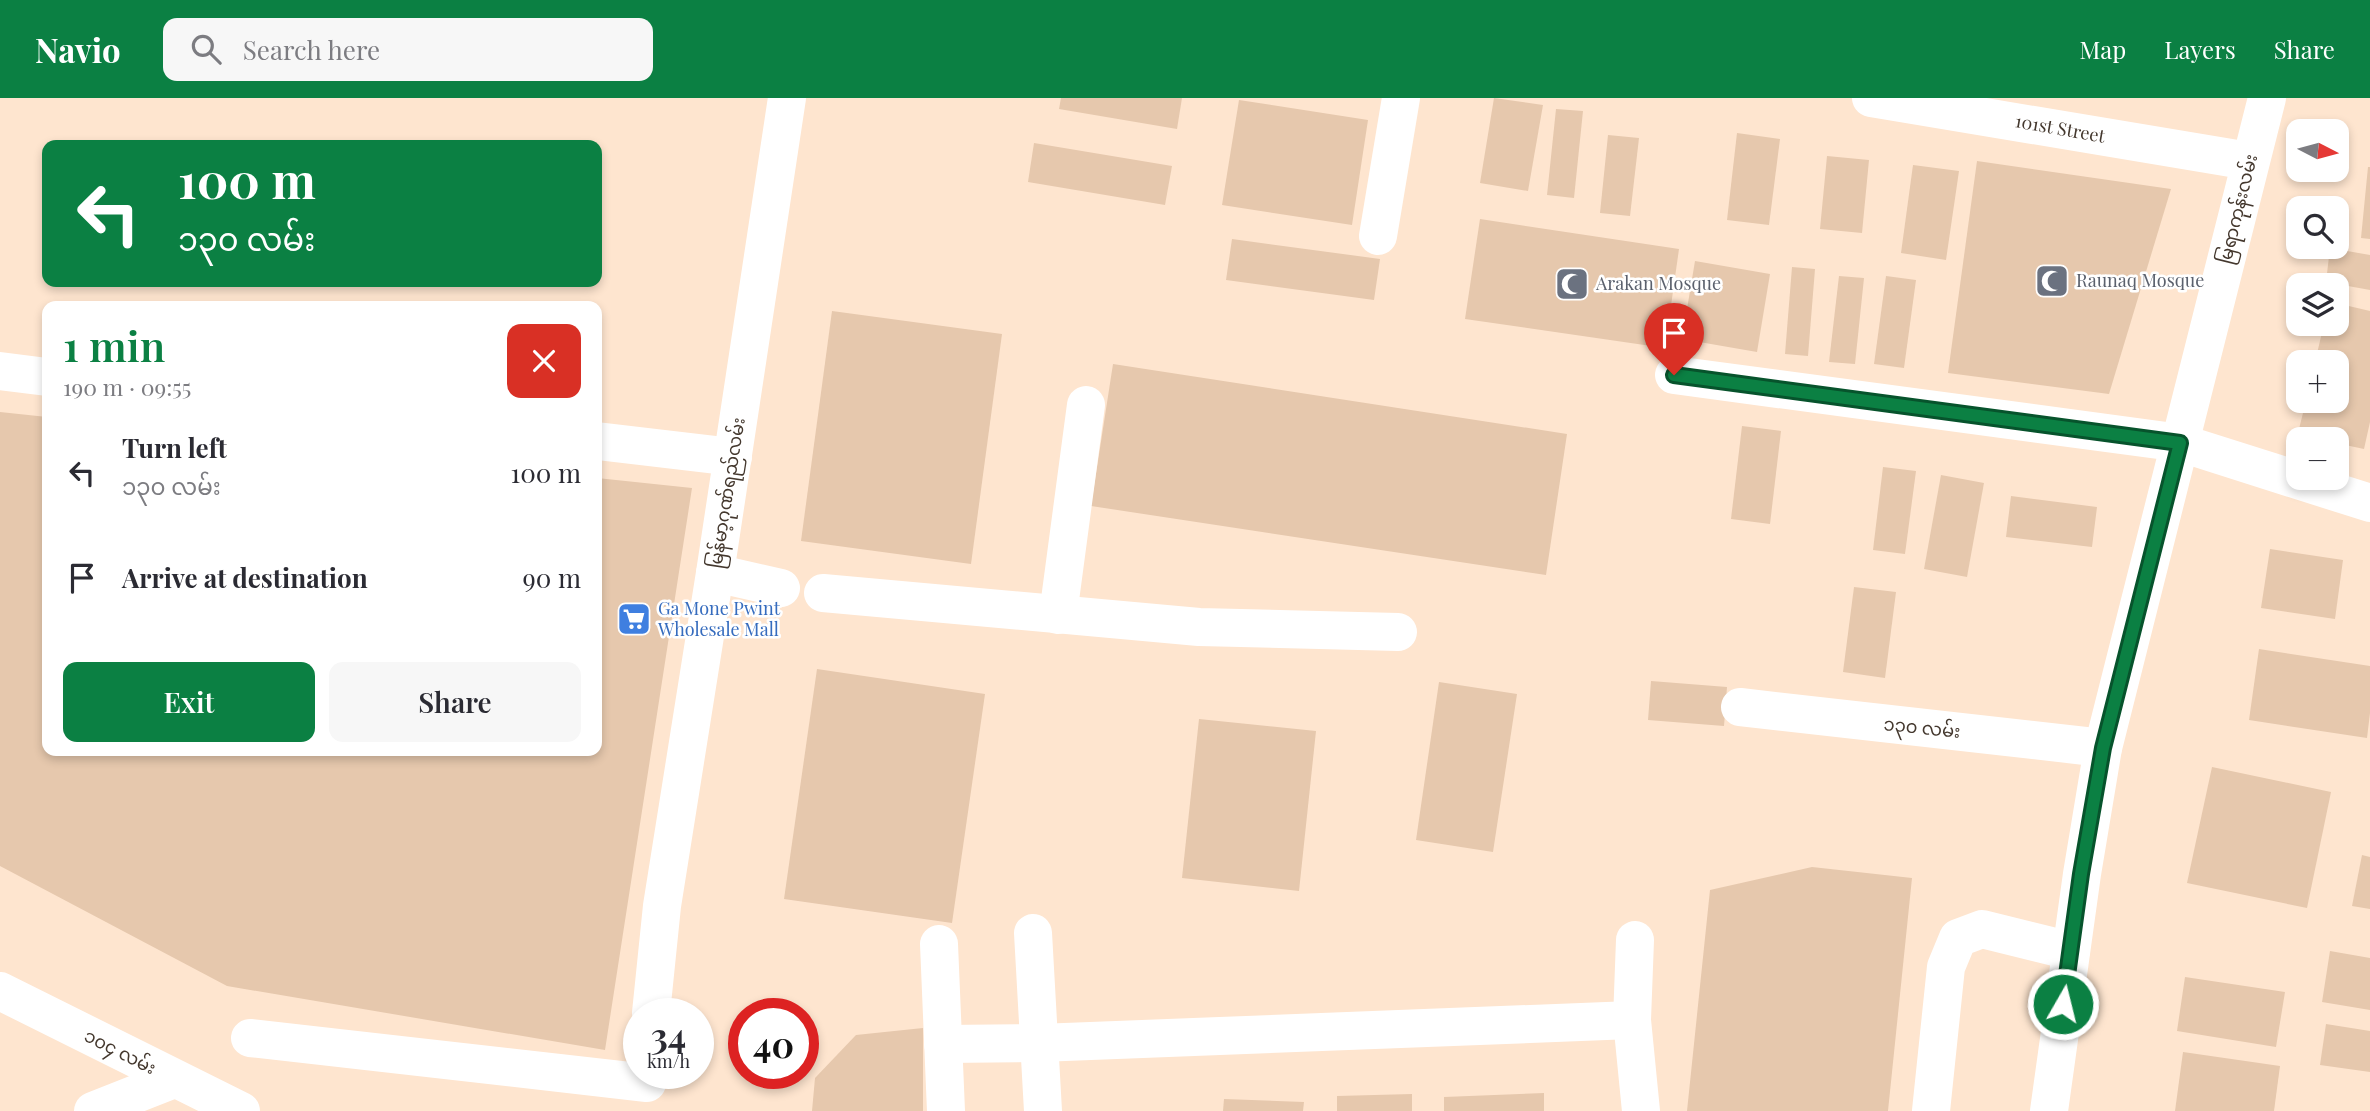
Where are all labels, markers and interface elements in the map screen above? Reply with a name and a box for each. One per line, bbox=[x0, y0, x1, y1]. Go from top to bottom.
search box bbox=[163, 18, 653, 81]
text: Navio bbox=[35, 27, 121, 71]
icon: search bbox=[187, 30, 225, 68]
text: Search here bbox=[243, 32, 380, 67]
text: Map bbox=[2080, 33, 2126, 65]
text: Layers bbox=[2164, 33, 2236, 65]
text: Share bbox=[2274, 33, 2335, 65]
street label: 101st Street bbox=[2013, 108, 2108, 148]
north arrow bbox=[2286, 119, 2348, 182]
map controls bbox=[2286, 119, 2349, 490]
text: 100 m bbox=[178, 146, 316, 211]
street label: မြရာကုန်းလမ်း bbox=[2212, 151, 2266, 267]
icon: left bbox=[63, 168, 154, 259]
button: search bbox=[2286, 196, 2349, 259]
text: ၁၃၀ လမ်း bbox=[178, 216, 315, 259]
mosque icon: Raunaq Mosque bbox=[2033, 262, 2071, 300]
mosque icon: Arakan Mosque bbox=[1553, 265, 1591, 303]
place label: Raunaq Mosque bbox=[2076, 268, 2204, 292]
place label: Arakan Mosque bbox=[1595, 271, 1721, 295]
button: layers bbox=[2286, 273, 2349, 336]
pin bbox=[1644, 303, 1704, 375]
icon: arrive bbox=[1655, 314, 1693, 352]
text: 1 min bbox=[63, 317, 165, 373]
button: close bbox=[507, 324, 581, 398]
button: + bbox=[2286, 350, 2349, 413]
text: 190 m · 09:55 bbox=[63, 371, 191, 402]
street label: မြန်မာ့ဂုဏ်ရည်လမ်း bbox=[702, 416, 754, 571]
button: − bbox=[2286, 427, 2349, 490]
text: Turn left bbox=[122, 430, 227, 465]
icon: left bbox=[63, 454, 101, 492]
text: 100 m bbox=[511, 455, 581, 490]
text: ၁၃၀ လမ်း bbox=[122, 470, 221, 501]
icon: arrive bbox=[63, 559, 101, 597]
text: Arrive at destination bbox=[122, 560, 368, 595]
text: 90 m bbox=[523, 560, 581, 595]
place label: Ga Mone Pwint Wholesale Mall bbox=[657, 596, 781, 641]
supermarket icon: Ga Mone Pwint Wholesale Mall bbox=[615, 600, 653, 638]
button: Exit bbox=[63, 662, 315, 742]
button: Share bbox=[329, 662, 581, 742]
street label: ၁၃၀ လမ်း bbox=[1882, 711, 1962, 747]
position arrow bbox=[2026, 967, 2100, 1041]
speed limit sign: 40 bbox=[728, 998, 819, 1089]
text: 34 bbox=[651, 1011, 686, 1058]
street label: ၁၀၄ လမ်း bbox=[79, 1023, 160, 1083]
text: km/h bbox=[647, 1049, 690, 1073]

